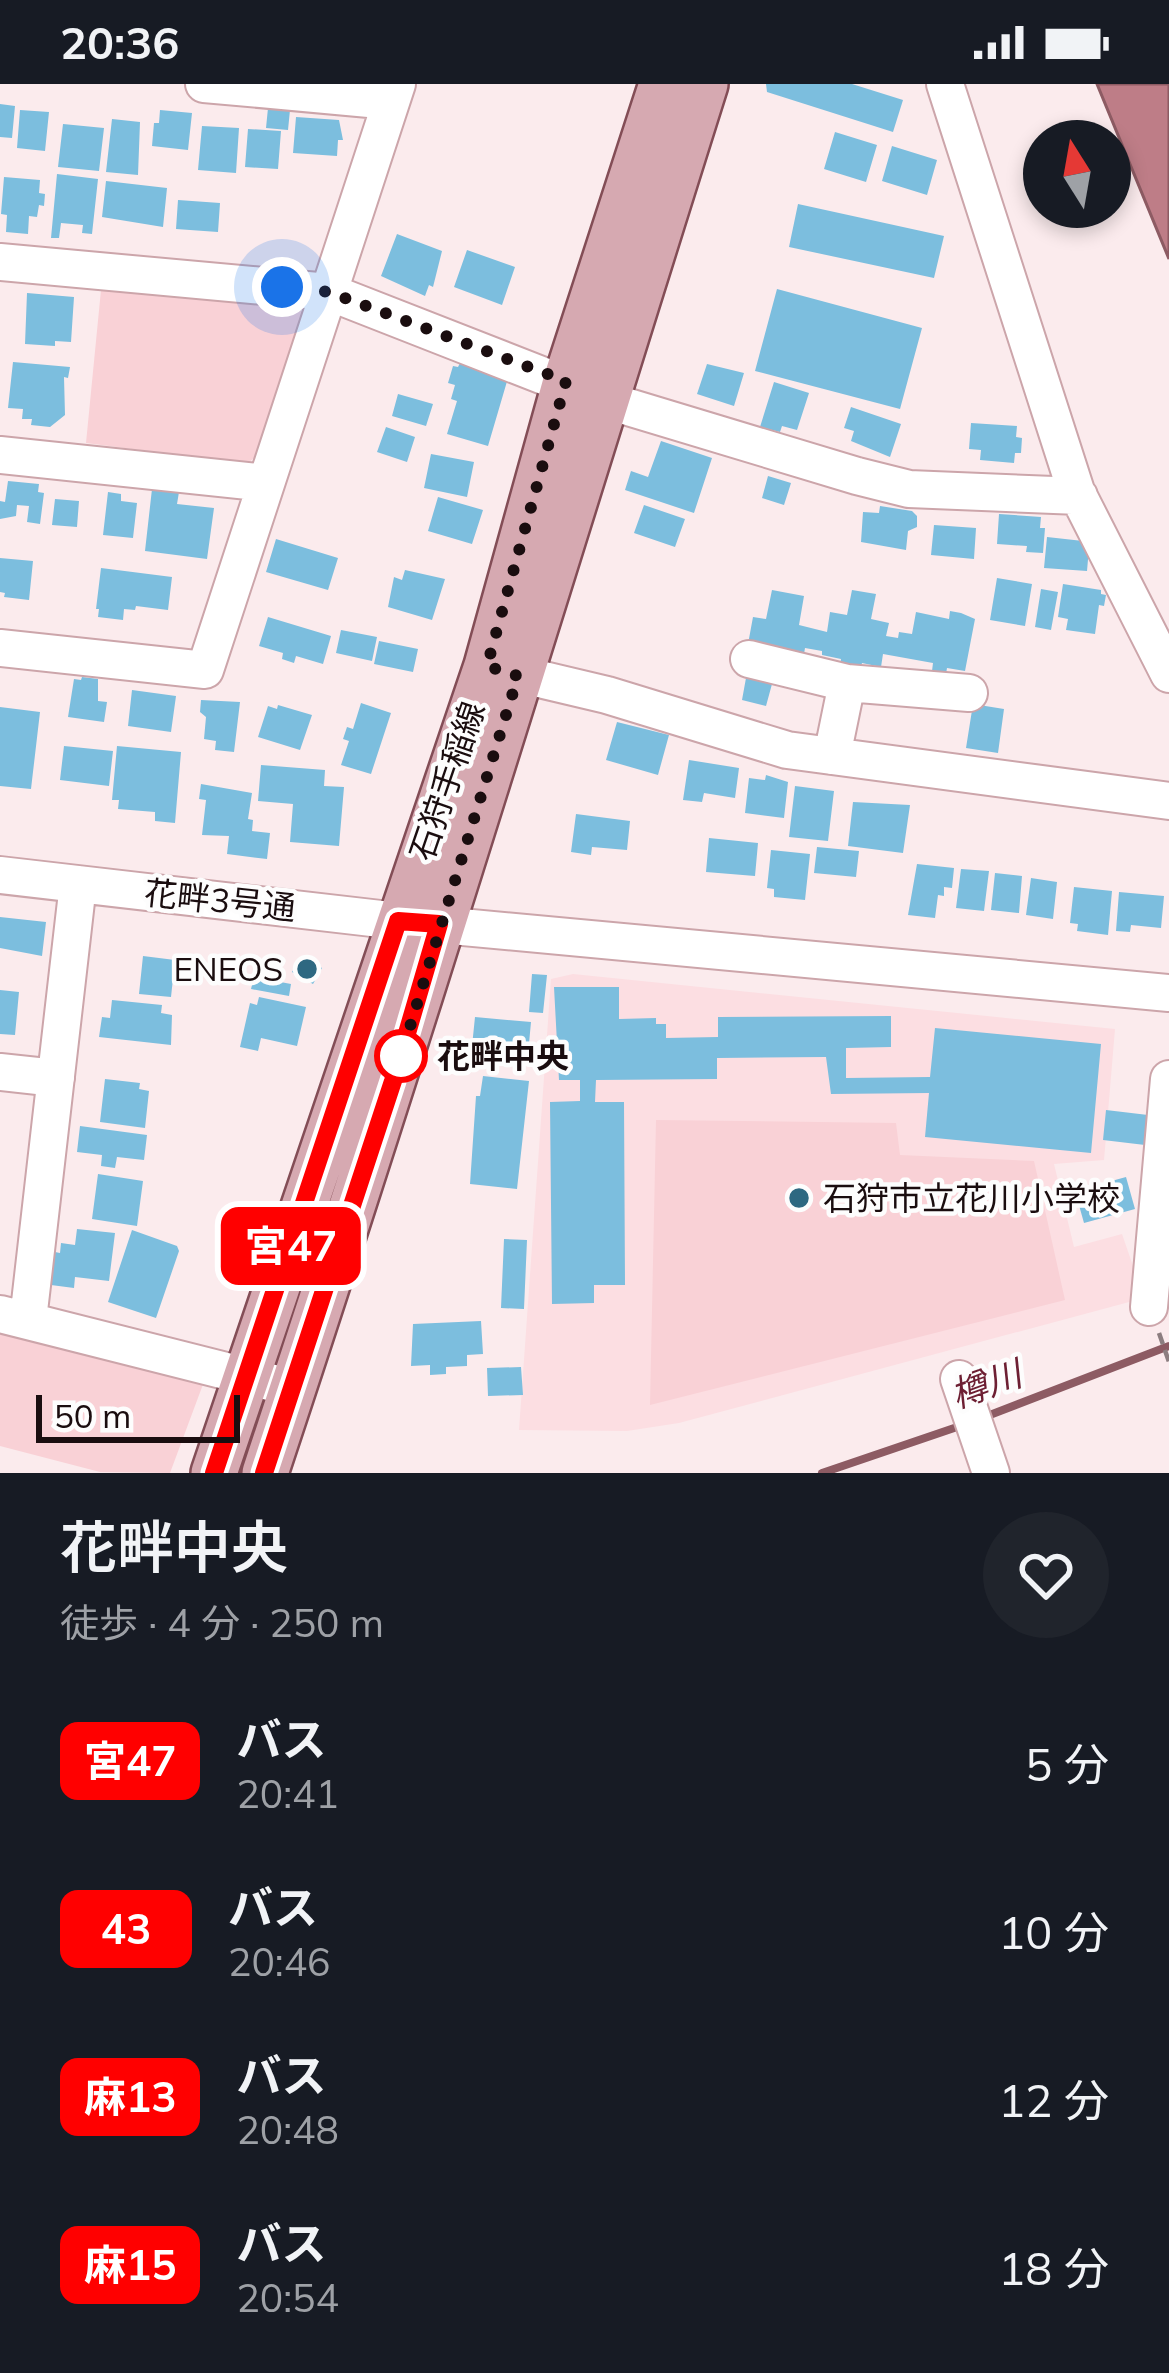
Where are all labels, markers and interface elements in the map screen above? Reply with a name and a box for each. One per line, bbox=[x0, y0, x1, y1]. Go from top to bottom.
text: 20:36 bbox=[60, 14, 179, 70]
north arrow bbox=[1023, 120, 1131, 228]
map controls bbox=[1023, 120, 1131, 228]
your location bbox=[252, 257, 312, 317]
street label: 石狩手稲線 bbox=[400, 696, 493, 866]
street label: 花畔3号通 bbox=[142, 871, 298, 928]
place label: ENEOS bbox=[174, 948, 283, 989]
marker: ENEOS bbox=[294, 956, 320, 982]
marker: 花畔中央 bbox=[376, 1031, 426, 1081]
place label: 花畔中央 bbox=[437, 1035, 569, 1076]
place label: 石狩市立花川小学校 bbox=[823, 1177, 1120, 1218]
marker: 石狩市立花川小学校 bbox=[786, 1185, 812, 1211]
line badge: 宮47 bbox=[222, 1207, 360, 1285]
text: 宮47 bbox=[245, 1219, 337, 1272]
water label: 樽川 bbox=[944, 1349, 1031, 1417]
scale bar bbox=[36, 1389, 240, 1442]
text: 50 m bbox=[54, 1395, 131, 1436]
text: 花畔中央 bbox=[60, 1511, 288, 1582]
button: heart bbox=[983, 1512, 1109, 1638]
text: 徒歩 · 4 分 · 250 m bbox=[60, 1598, 384, 1647]
text: バス bbox=[236, 1711, 326, 1767]
text: 宮47 bbox=[84, 1734, 176, 1787]
text: 5 分 bbox=[1025, 1736, 1109, 1792]
text: 20:41 bbox=[236, 1769, 339, 1818]
text: バス bbox=[228, 1879, 318, 1935]
text: 43 bbox=[101, 1902, 151, 1955]
text: 10 分 bbox=[998, 1904, 1109, 1960]
text: 20:46 bbox=[228, 1937, 331, 1986]
text: バス bbox=[236, 2047, 326, 2103]
text: 麻13 bbox=[84, 2070, 176, 2123]
text: 12 分 bbox=[998, 2072, 1109, 2128]
text: 20:48 bbox=[236, 2105, 339, 2154]
text: バス bbox=[236, 2215, 326, 2271]
text: 麻15 bbox=[84, 2238, 176, 2291]
text: 18 分 bbox=[998, 2240, 1109, 2296]
text: 20:54 bbox=[236, 2273, 339, 2322]

